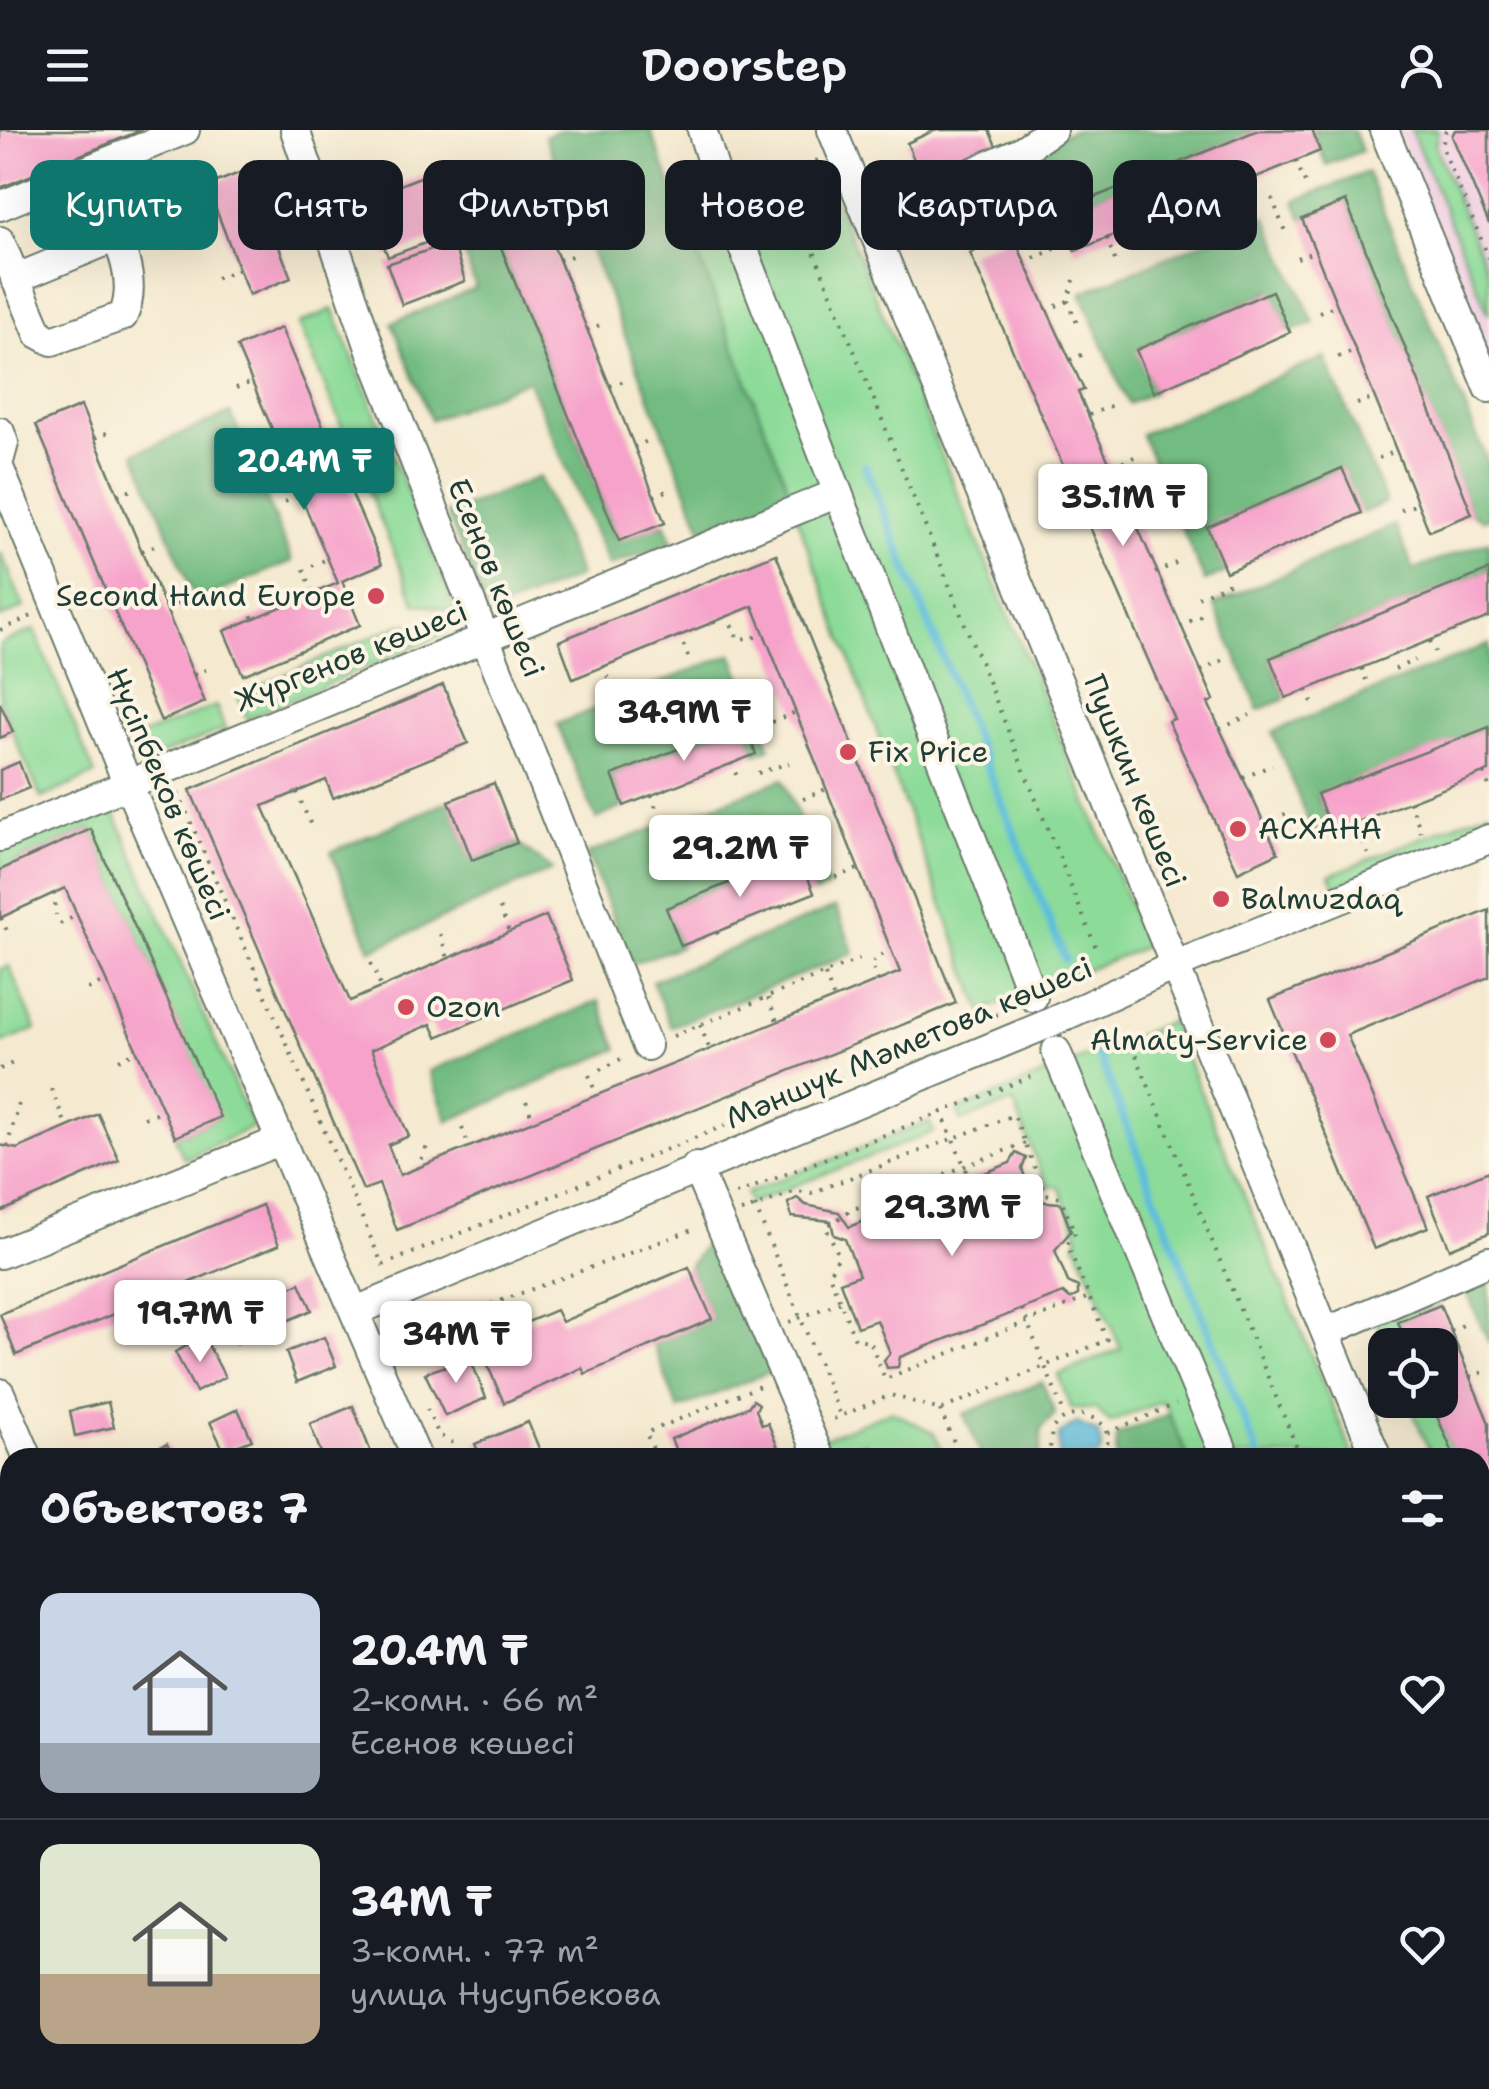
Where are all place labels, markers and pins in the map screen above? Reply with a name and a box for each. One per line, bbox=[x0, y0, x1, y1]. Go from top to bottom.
pin: 20.4M ₸ bbox=[212, 428, 396, 513]
pin: 35.1M ₸ bbox=[1031, 464, 1215, 549]
place label: Second Hand Europe bbox=[56, 575, 356, 616]
marker: Second Hand Europe bbox=[365, 585, 387, 607]
pin: 34.9M ₸ bbox=[592, 679, 776, 764]
place label: Fix Price bbox=[868, 731, 989, 772]
marker: Fix Price bbox=[837, 741, 859, 763]
place label: ACXAHA bbox=[1258, 808, 1382, 849]
pin: 29.2M ₸ bbox=[648, 815, 832, 900]
marker: ACXAHA bbox=[1227, 818, 1249, 840]
place label: Balmuzdaq bbox=[1241, 878, 1403, 919]
marker: Balmuzdaq bbox=[1210, 888, 1232, 910]
place label: Ozon bbox=[426, 986, 501, 1027]
marker: Ozon bbox=[395, 996, 417, 1018]
place label: Almaty-Service bbox=[1090, 1019, 1308, 1060]
marker: Almaty-Service bbox=[1317, 1029, 1339, 1051]
pin: 29.3M ₸ bbox=[860, 1174, 1044, 1259]
pin: 19.7M ₸ bbox=[108, 1280, 292, 1365]
pin: 34M ₸ bbox=[386, 1301, 526, 1386]

